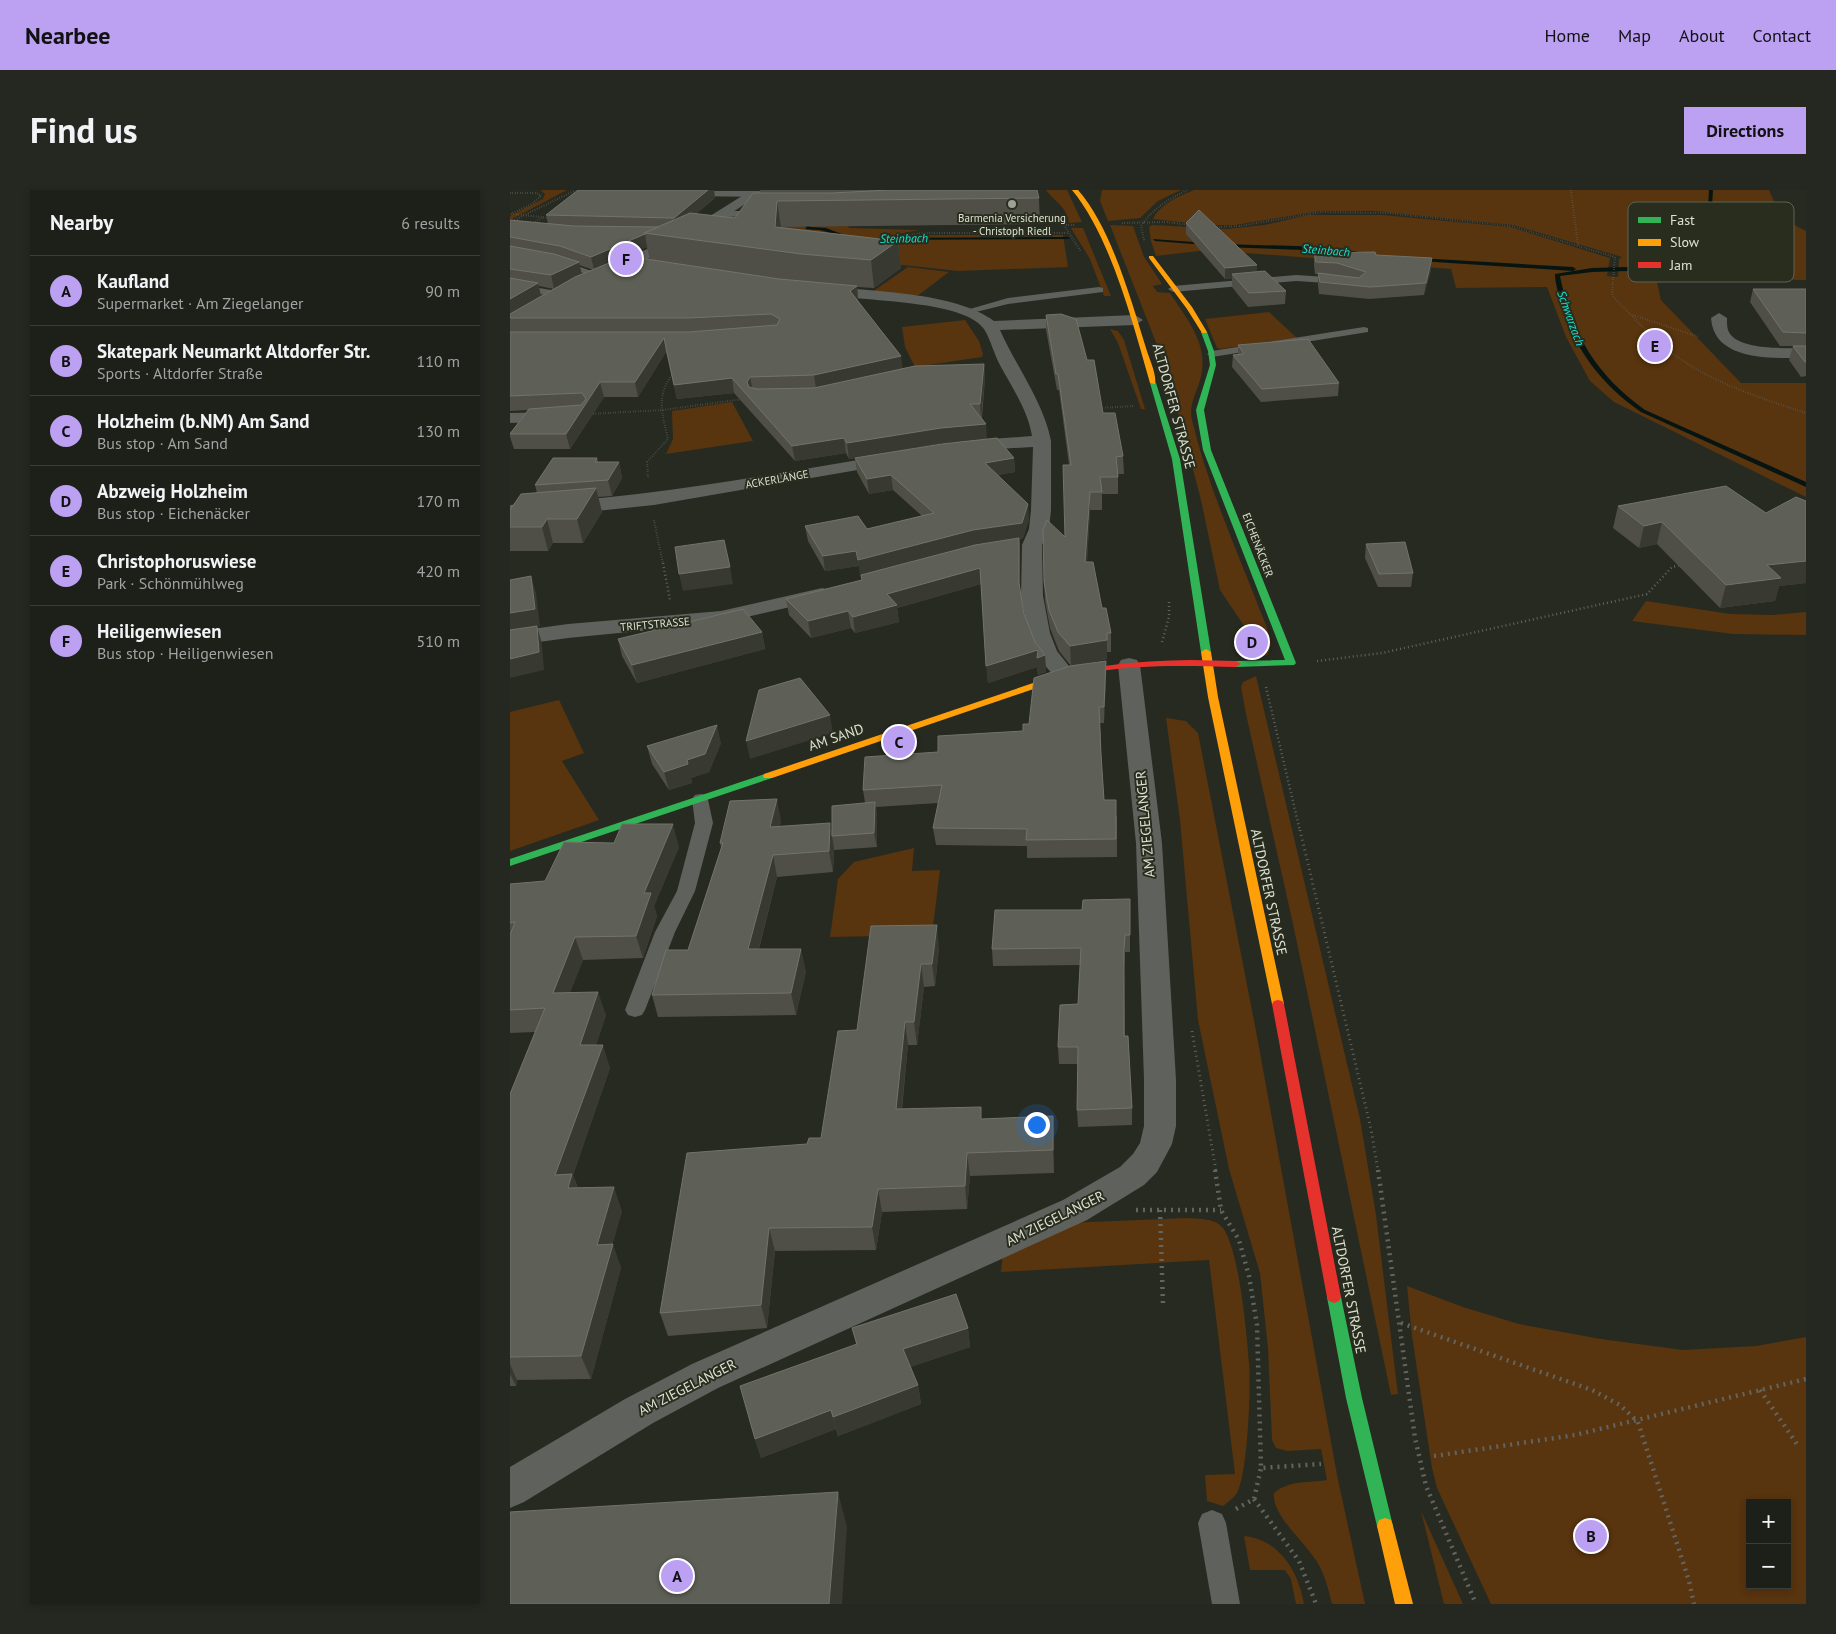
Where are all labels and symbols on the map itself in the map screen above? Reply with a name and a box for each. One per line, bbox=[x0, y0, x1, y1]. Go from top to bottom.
marker: Barmenia Versicherung - Christoph Riedl bbox=[1006, 198, 1018, 210]
legend bbox=[1628, 202, 1794, 282]
place label: Barmenia Versicherung - Christoph Riedl bbox=[958, 211, 1066, 238]
text: Fast bbox=[1670, 211, 1695, 229]
water label: Steinbach bbox=[880, 230, 928, 246]
text: Slow bbox=[1670, 233, 1700, 251]
pin: F bbox=[610, 240, 642, 278]
water label: Steinbach bbox=[1301, 240, 1351, 260]
text: Jam bbox=[1669, 256, 1692, 274]
water label: Schwarzach bbox=[1554, 288, 1588, 348]
pin: E bbox=[1639, 327, 1671, 365]
street label: ALTDORFER STRASSE bbox=[1149, 341, 1199, 471]
street label: ACKERLÄNGE bbox=[744, 467, 810, 491]
street label: EICHENÄCKER bbox=[1239, 511, 1277, 580]
street label: TRIFTSTRASSE bbox=[620, 614, 691, 634]
pin: D bbox=[1236, 623, 1268, 661]
street label: AM SAND bbox=[806, 719, 866, 755]
pin: C bbox=[883, 723, 915, 761]
street label: AM ZIEGELANGER bbox=[1131, 770, 1159, 878]
street label: ALTDORFER STRASSE bbox=[1247, 827, 1291, 957]
your location bbox=[1024, 1112, 1050, 1138]
street label: AM ZIEGELANGER bbox=[1003, 1186, 1107, 1250]
street label: ALTDORFER STRASSE bbox=[1328, 1225, 1370, 1355]
street label: AM ZIEGELANGER bbox=[635, 1355, 739, 1419]
pin: B bbox=[1575, 1517, 1607, 1555]
pin: A bbox=[661, 1557, 693, 1595]

